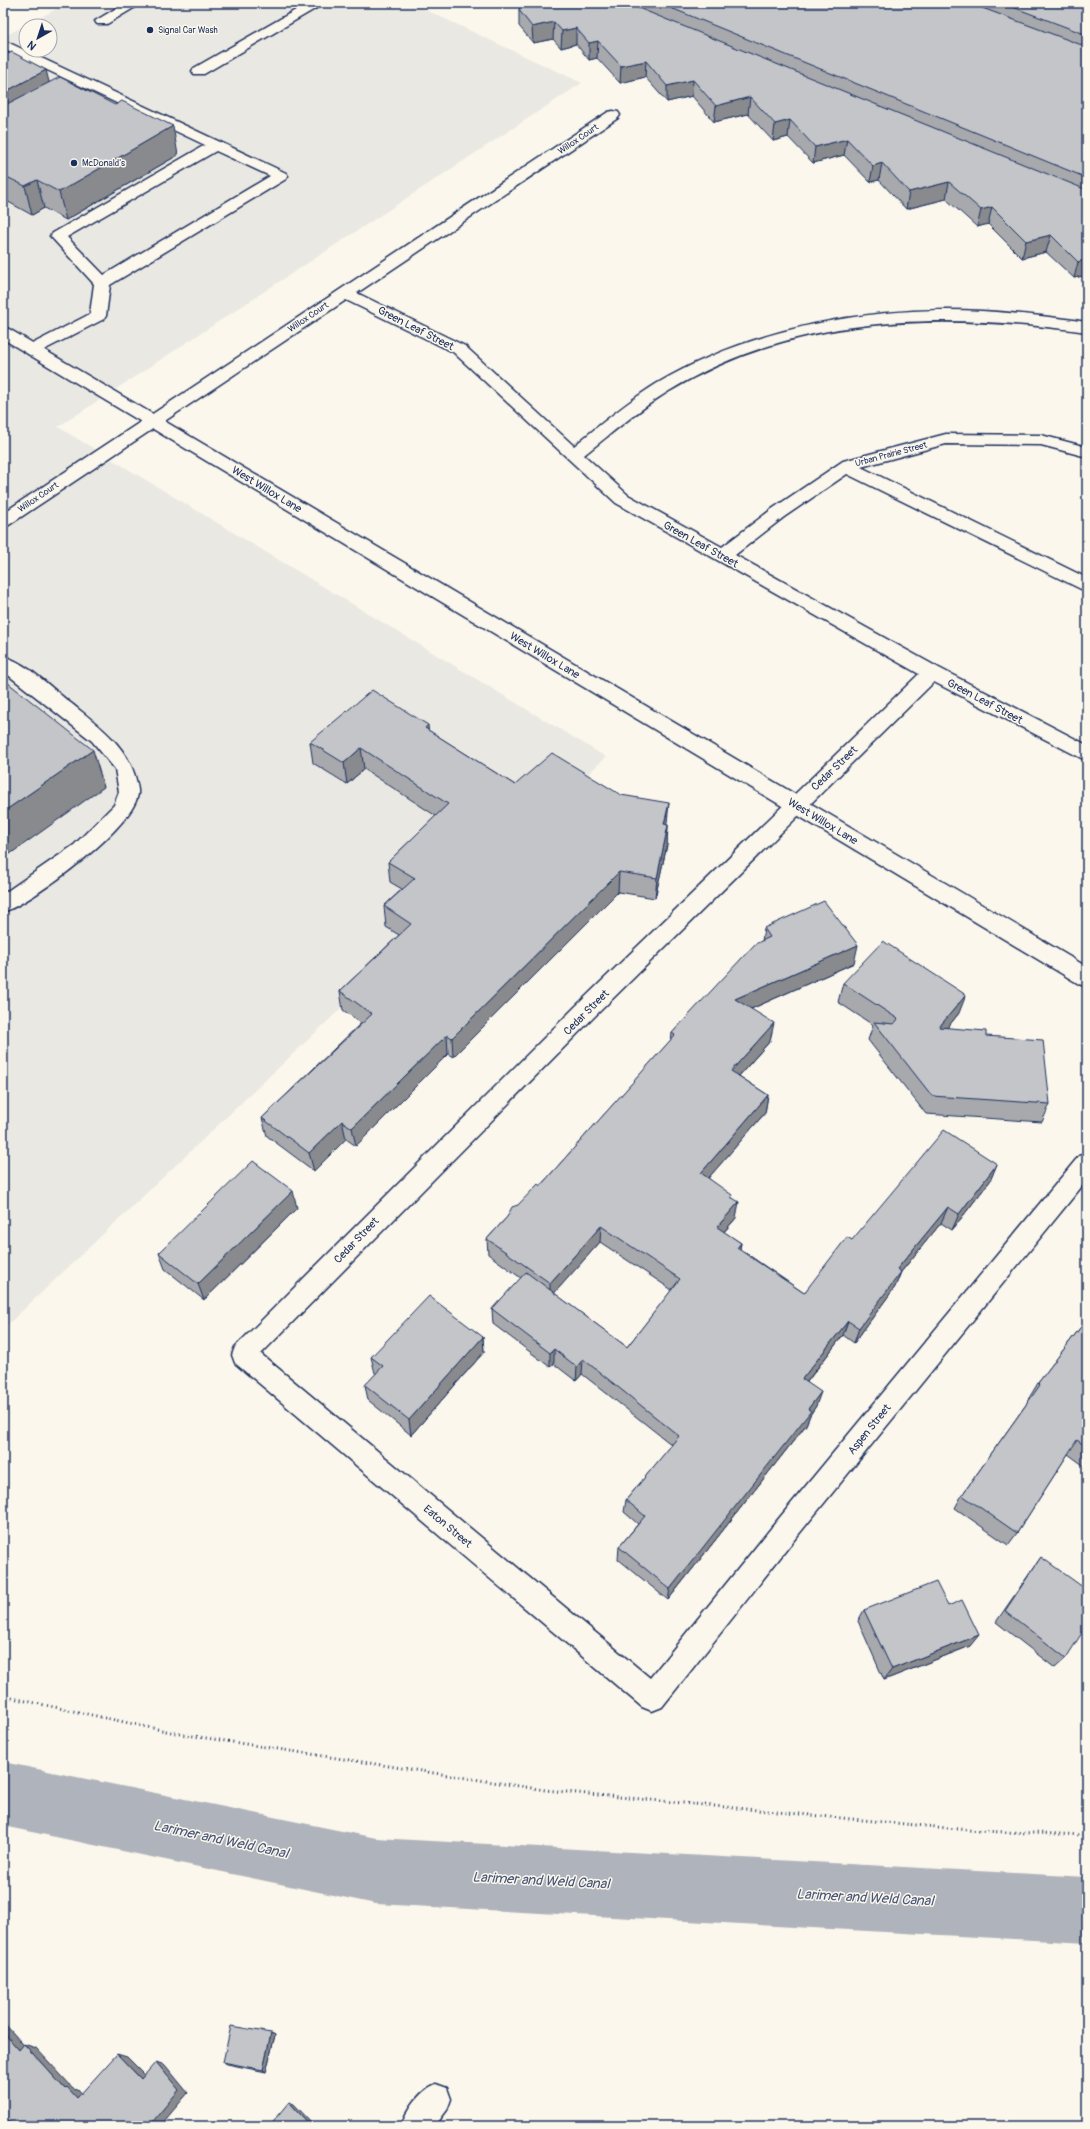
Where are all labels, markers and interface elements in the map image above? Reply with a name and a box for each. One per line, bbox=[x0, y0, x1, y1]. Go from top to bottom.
north arrow bbox=[18, 18, 58, 58]
marker: Signal Car Wash bbox=[145, 25, 155, 35]
place label: Signal Car Wash bbox=[158, 25, 218, 36]
text: N bbox=[25, 38, 39, 53]
street label: Willox Court bbox=[556, 122, 601, 157]
marker: McDonald's bbox=[69, 158, 79, 168]
place label: McDonald's bbox=[82, 158, 125, 169]
street label: Willox Court bbox=[286, 300, 331, 335]
street label: Green Leaf Street bbox=[376, 304, 456, 353]
street label: Urban Prairie Street bbox=[854, 440, 929, 469]
street label: West Willox Lane bbox=[229, 463, 305, 516]
street label: Willox Court bbox=[16, 480, 61, 515]
street label: Green Leaf Street bbox=[661, 518, 741, 571]
street label: West Willox Lane bbox=[507, 629, 583, 682]
street label: Green Leaf Street bbox=[945, 676, 1025, 727]
street label: Cedar Street bbox=[809, 743, 860, 793]
street label: West Willox Lane bbox=[785, 795, 861, 848]
street label: Cedar Street bbox=[561, 987, 612, 1038]
street label: Cedar Street bbox=[331, 1214, 382, 1266]
street label: Aspen Street bbox=[845, 1401, 894, 1457]
street label: Eaton Street bbox=[421, 1502, 475, 1551]
water label: Larimer and Weld Canal bbox=[152, 1817, 291, 1862]
water label: Larimer and Weld Canal bbox=[472, 1868, 612, 1893]
water label: Larimer and Weld Canal bbox=[796, 1885, 936, 1910]

